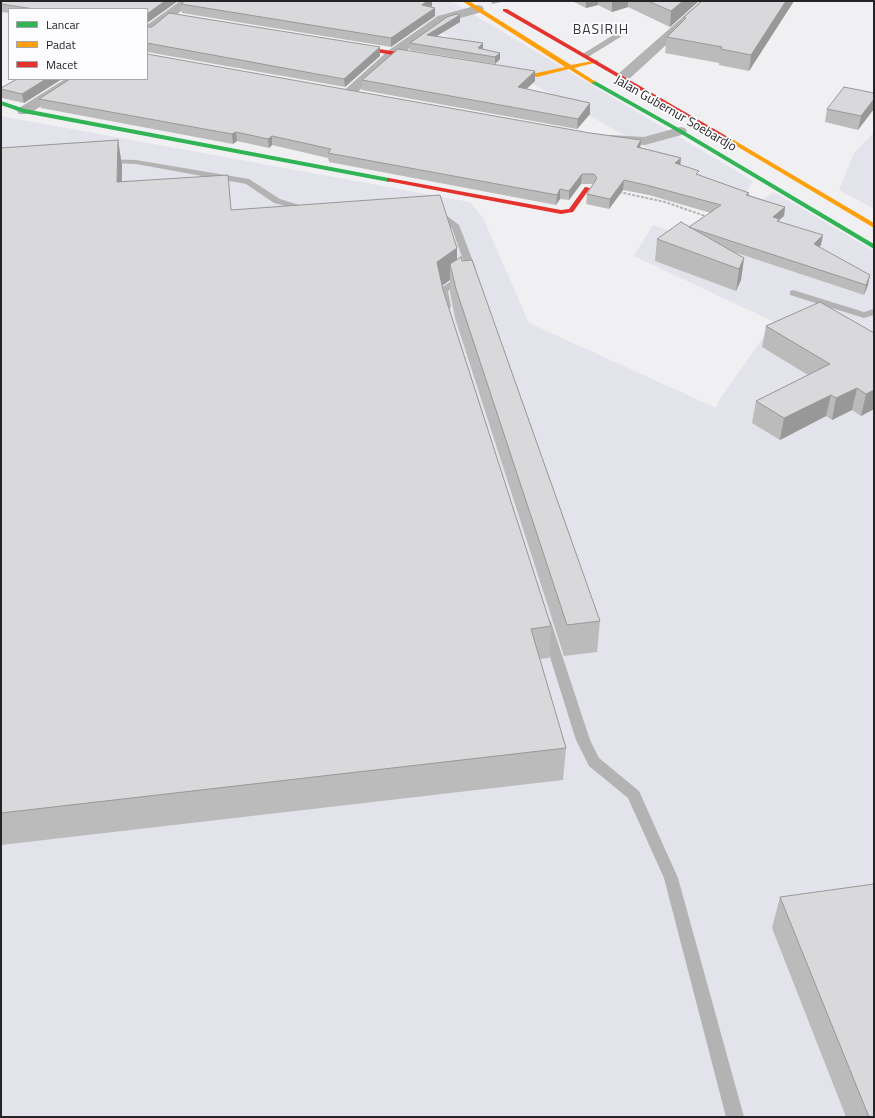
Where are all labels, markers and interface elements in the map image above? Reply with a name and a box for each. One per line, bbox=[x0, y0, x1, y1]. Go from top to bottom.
legend bbox=[8, 8, 148, 80]
text: Lancar bbox=[46, 15, 80, 34]
district label: BASIRIH bbox=[573, 23, 629, 39]
text: Padat bbox=[46, 35, 76, 54]
text: Macet bbox=[46, 55, 78, 74]
street label: Jalan Gubernur Soebardjo bbox=[611, 73, 739, 155]

